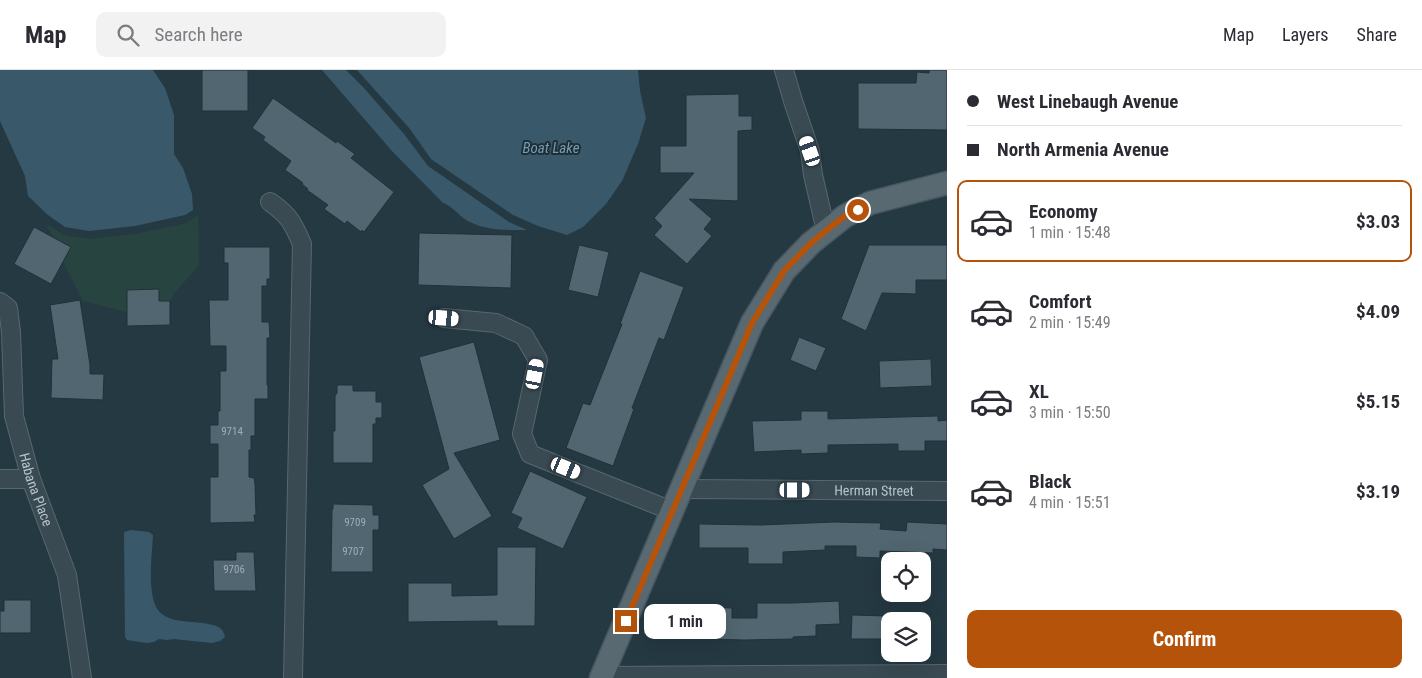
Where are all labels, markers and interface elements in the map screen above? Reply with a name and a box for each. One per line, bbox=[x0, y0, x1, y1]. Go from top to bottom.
search box bbox=[96, 12, 446, 57]
text: Map bbox=[25, 21, 66, 49]
icon: search bbox=[114, 21, 142, 49]
text: Search here bbox=[154, 23, 243, 46]
text: Map bbox=[1223, 24, 1254, 45]
text: Layers bbox=[1282, 24, 1329, 45]
text: Share bbox=[1357, 24, 1397, 45]
text: West Linebaugh Avenue bbox=[997, 90, 1178, 113]
car bbox=[798, 134, 821, 168]
text: North Armenia Avenue bbox=[997, 138, 1169, 161]
water label: Boat Lake bbox=[522, 139, 580, 157]
route start bbox=[847, 199, 869, 221]
icon: car bbox=[969, 199, 1014, 244]
text: Economy bbox=[1029, 200, 1098, 223]
text: $3.03 bbox=[1356, 210, 1400, 233]
text: 1 min · 15:48 bbox=[1029, 223, 1111, 242]
icon: car bbox=[969, 289, 1014, 334]
text: Comfort bbox=[1029, 290, 1092, 313]
text: $4.09 bbox=[1356, 300, 1400, 323]
car bbox=[428, 309, 459, 327]
text: 2 min · 15:49 bbox=[1029, 313, 1111, 332]
car bbox=[524, 358, 545, 390]
icon: car bbox=[969, 379, 1014, 424]
text: XL bbox=[1029, 380, 1049, 403]
text: $5.15 bbox=[1356, 390, 1400, 413]
text: 3 min · 15:50 bbox=[1029, 403, 1111, 422]
house number: 9714 bbox=[221, 425, 243, 438]
street label: Habana Place bbox=[16, 451, 56, 529]
car bbox=[549, 455, 582, 481]
icon: car bbox=[969, 469, 1014, 514]
text: Black bbox=[1029, 470, 1071, 493]
text: $3.19 bbox=[1356, 480, 1400, 503]
street label: Herman Street bbox=[834, 482, 914, 499]
car bbox=[780, 483, 810, 498]
text: 4 min · 15:51 bbox=[1029, 493, 1111, 512]
house number: 9709 bbox=[344, 516, 366, 529]
house number: 9707 bbox=[342, 545, 364, 558]
map controls bbox=[881, 552, 931, 662]
button: locate bbox=[881, 552, 931, 602]
house number: 9706 bbox=[223, 563, 245, 576]
callout: 1 min bbox=[644, 604, 726, 638]
route end bbox=[615, 610, 637, 632]
button: Confirm bbox=[967, 610, 1402, 668]
text: 1 min bbox=[667, 612, 703, 631]
button: layers bbox=[881, 612, 931, 662]

